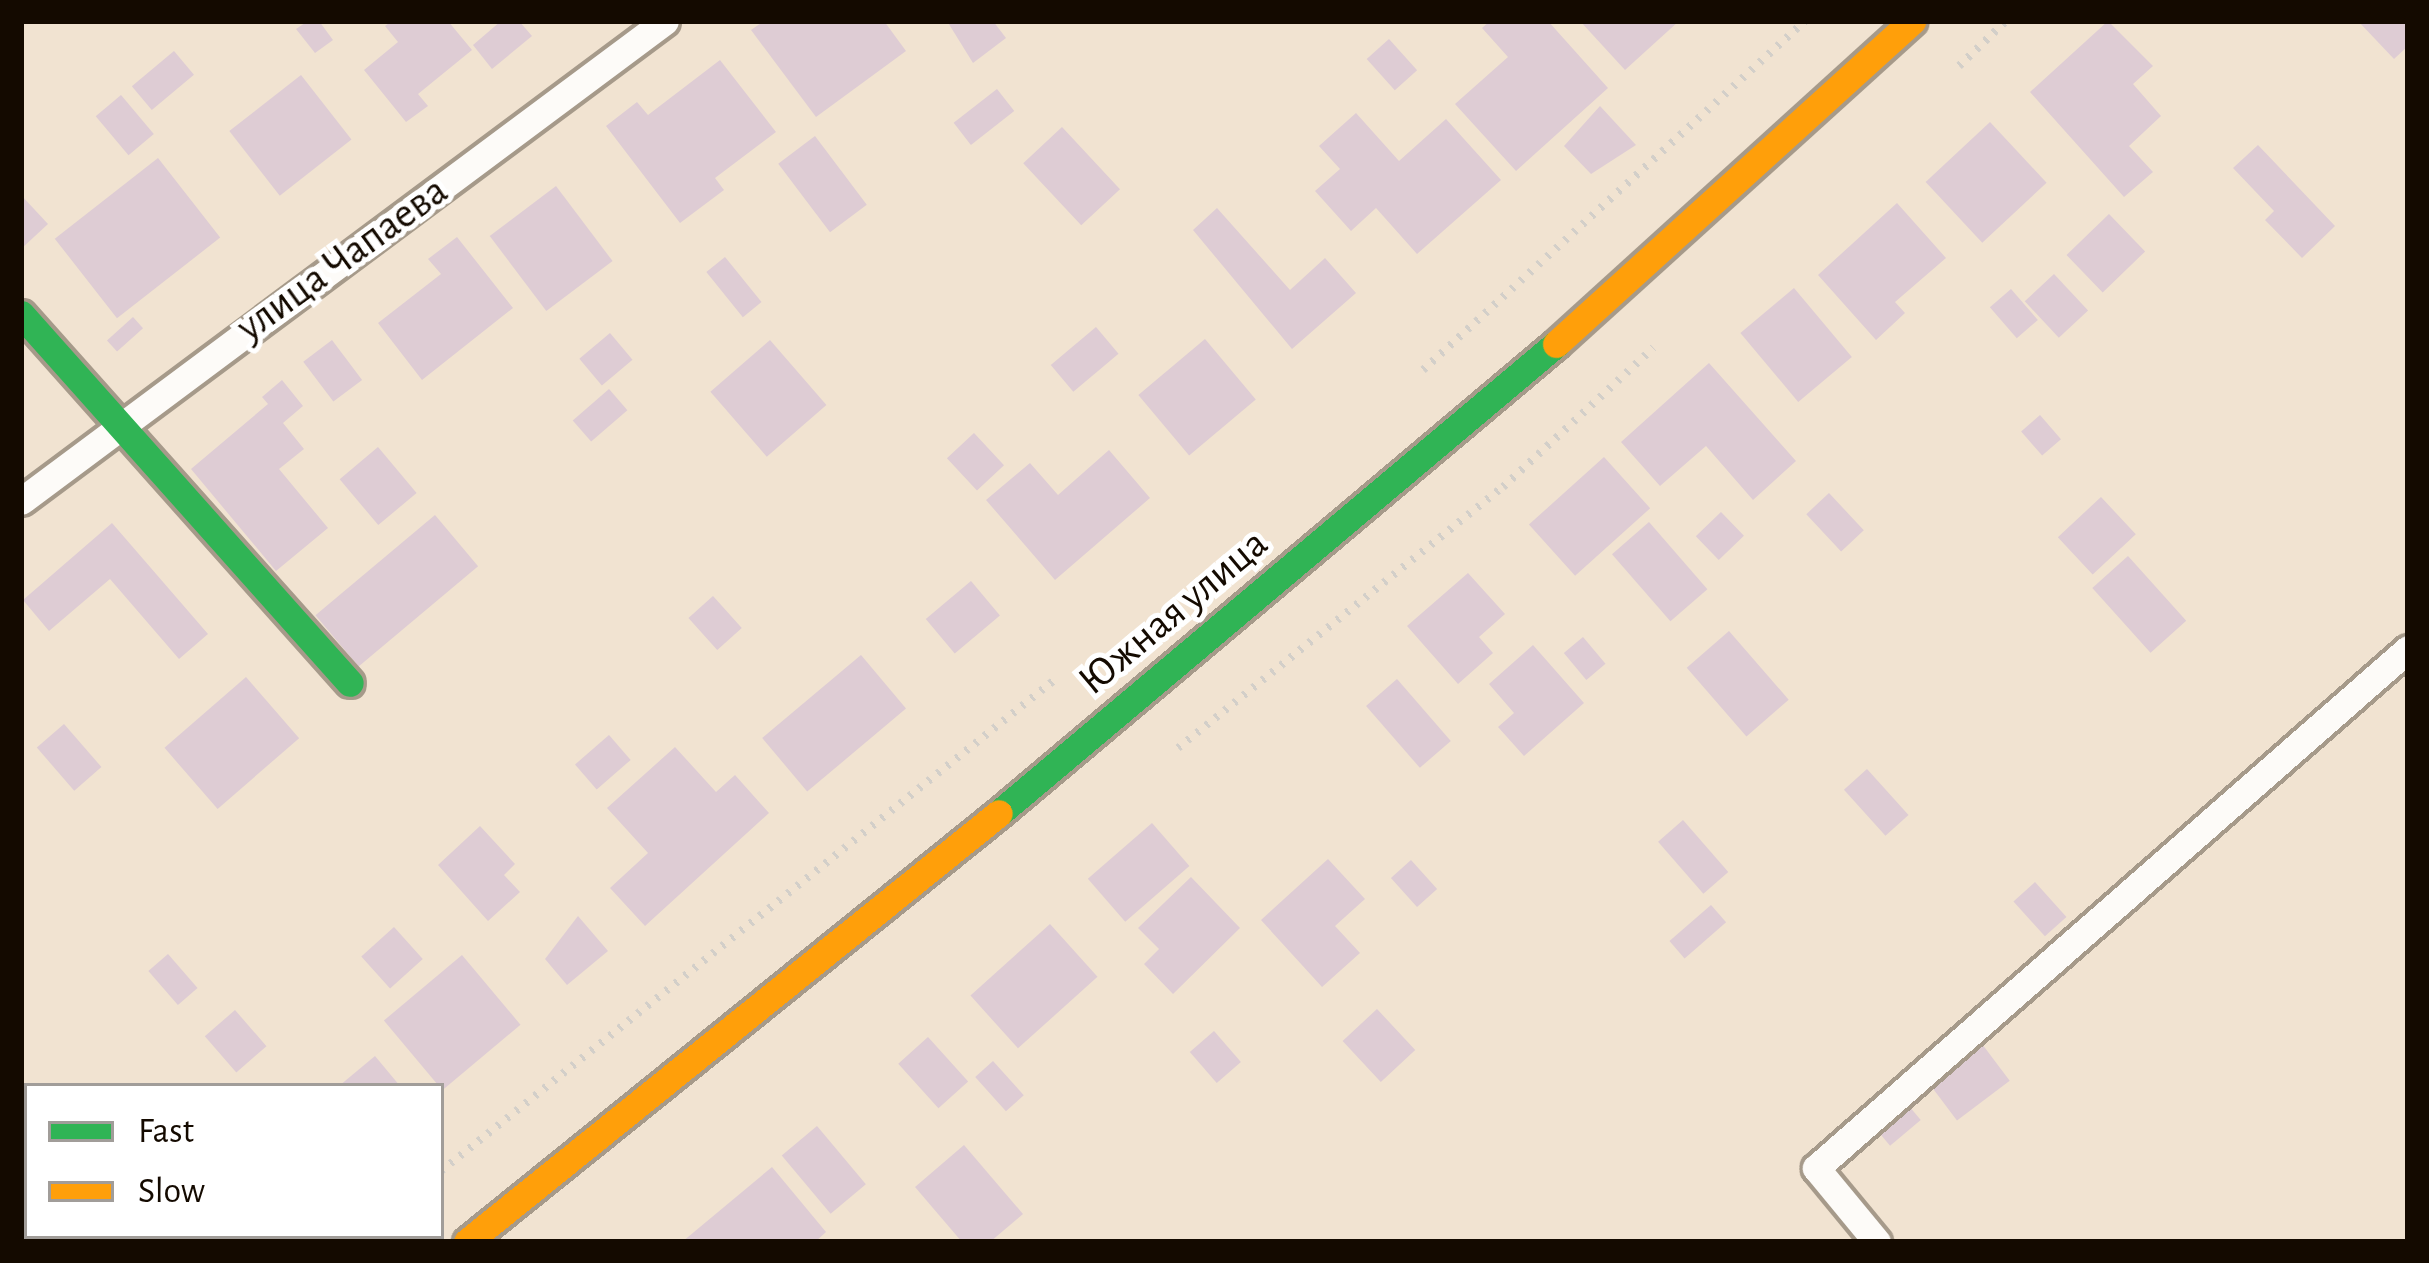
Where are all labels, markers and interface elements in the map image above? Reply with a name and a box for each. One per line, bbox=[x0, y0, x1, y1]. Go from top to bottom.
street label: улица Чапаева bbox=[227, 166, 457, 352]
street label: Южная улица bbox=[1068, 518, 1278, 706]
legend bbox=[24, 1083, 444, 1239]
text: Fast bbox=[138, 1113, 194, 1149]
text: Slow bbox=[138, 1173, 205, 1209]

